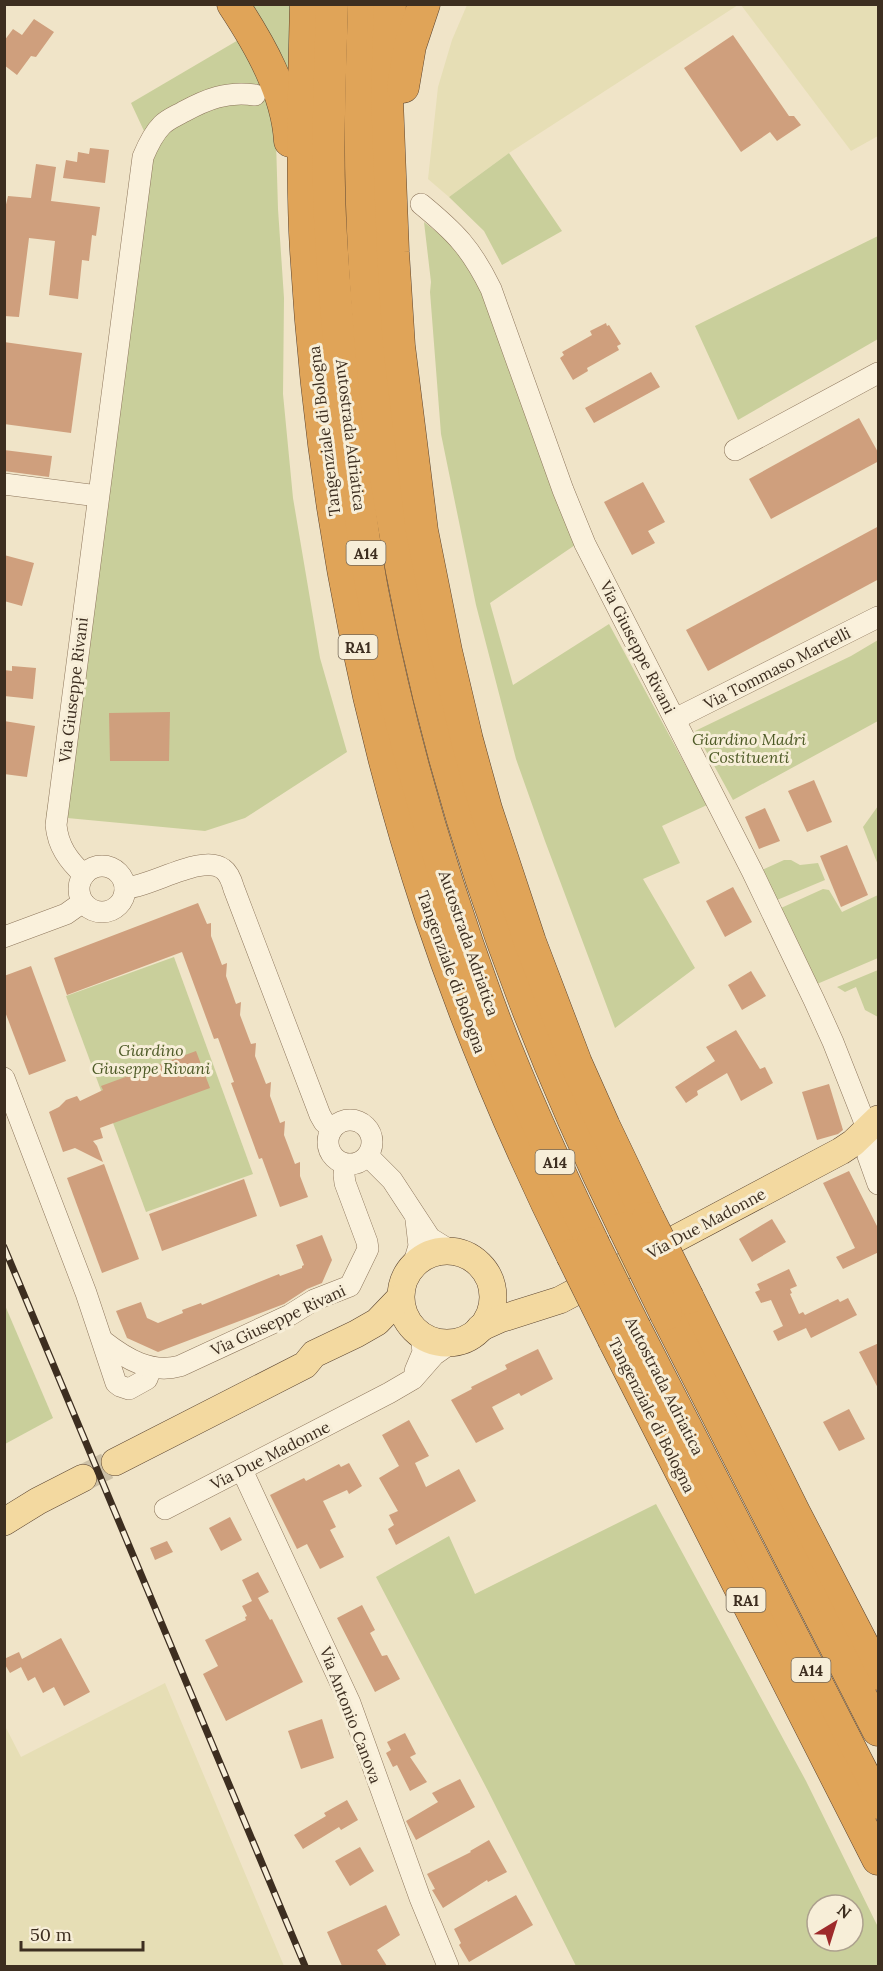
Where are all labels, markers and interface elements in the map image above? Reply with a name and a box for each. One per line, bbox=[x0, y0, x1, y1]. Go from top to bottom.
street label: Tangenziale di Bologna bbox=[304, 345, 344, 517]
street label: Autostrada Adriatica bbox=[332, 357, 370, 512]
road number: A14 bbox=[346, 541, 386, 565]
street label: Via Giuseppe Rivani bbox=[595, 576, 680, 717]
street label: Via Giuseppe Rivani bbox=[54, 616, 92, 765]
street label: Via Tommaso Martelli bbox=[699, 622, 854, 714]
road number: RA1 bbox=[338, 635, 378, 659]
park label: Giardino Madri Costituenti bbox=[692, 729, 806, 767]
street label: Autostrada Adriatica bbox=[434, 867, 503, 1018]
street label: Tangenziale di Bologna bbox=[413, 888, 491, 1056]
park label: Giardino Giuseppe Rivani bbox=[92, 1040, 210, 1078]
road number: A14 bbox=[536, 1150, 574, 1174]
street label: Via Due Madonne bbox=[642, 1183, 769, 1263]
street label: Via Giuseppe Rivani bbox=[207, 1280, 349, 1360]
street label: Autostrada Adriatica bbox=[621, 1313, 709, 1458]
street label: Tangenziale di Bologna bbox=[604, 1334, 700, 1496]
street label: Via Due Madonne bbox=[206, 1416, 333, 1494]
road number: RA1 bbox=[726, 1588, 766, 1612]
street label: Via Antonio Canova bbox=[315, 1643, 386, 1786]
road number: A14 bbox=[792, 1658, 830, 1682]
north arrow bbox=[805, 1893, 865, 1953]
text: N bbox=[833, 1899, 855, 1923]
scale bar bbox=[21, 1914, 142, 1952]
text: 50 m bbox=[30, 1923, 72, 1946]

